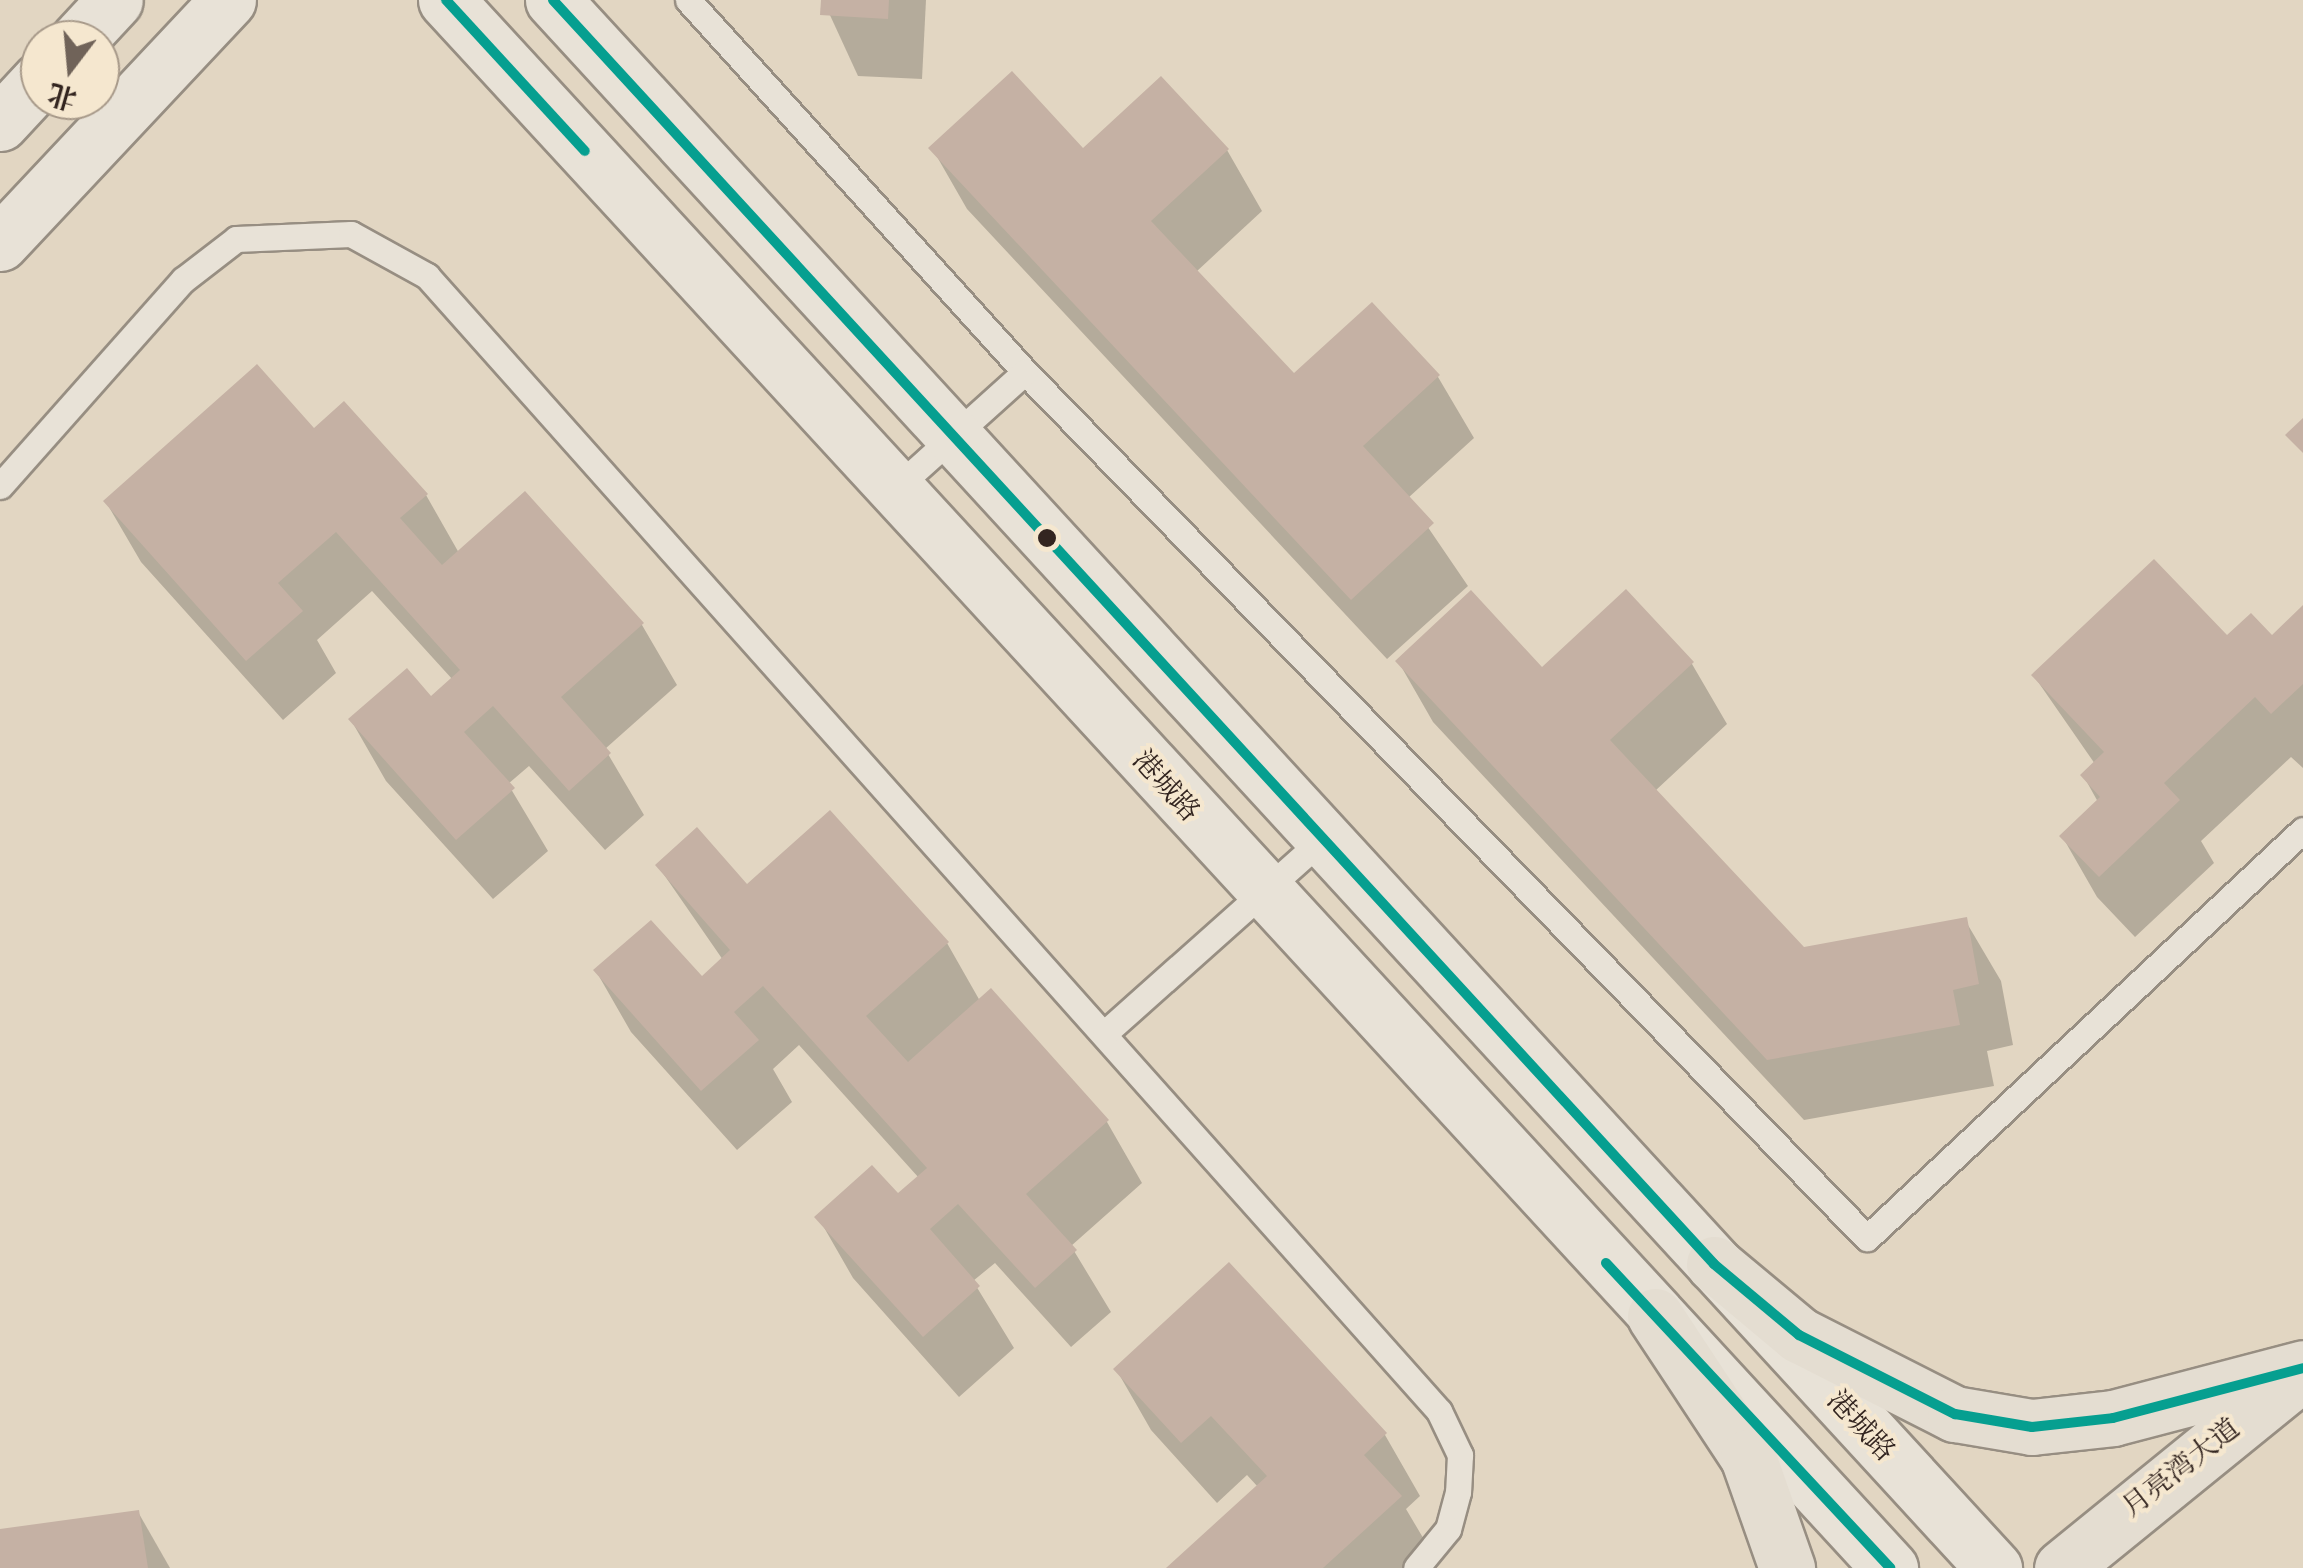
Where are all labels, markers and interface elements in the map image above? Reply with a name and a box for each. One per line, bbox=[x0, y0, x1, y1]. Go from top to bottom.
north arrow bbox=[20, 20, 120, 120]
text: 北 bbox=[44, 77, 80, 117]
unlabelled marker bbox=[1037, 528, 1057, 548]
street label: 港城路 bbox=[1126, 743, 1208, 827]
street label: 港城路 bbox=[1821, 1383, 1903, 1467]
street label: 月亮湾大道 bbox=[2114, 1411, 2246, 1523]

